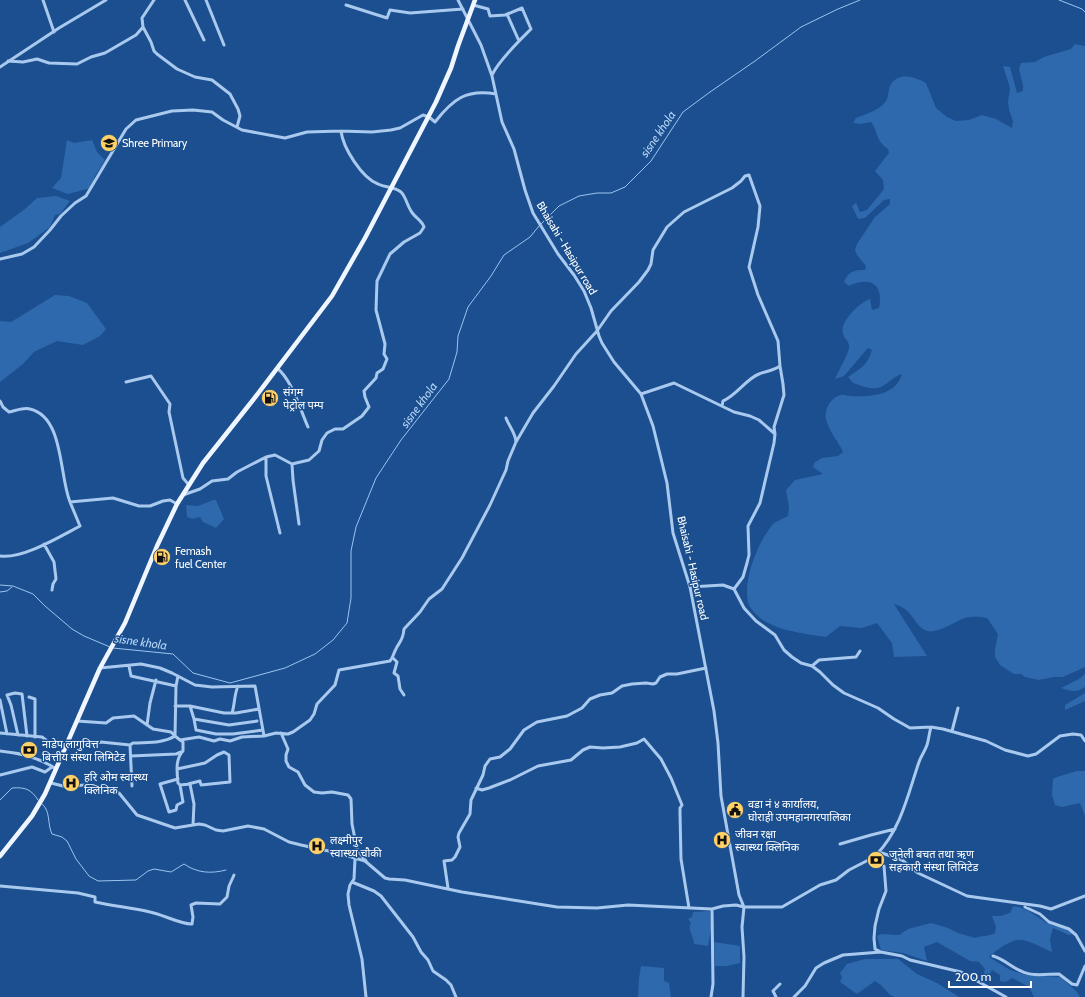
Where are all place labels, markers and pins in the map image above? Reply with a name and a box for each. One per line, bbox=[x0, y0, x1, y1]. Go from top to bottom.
school or university icon: Shree Primary bbox=[99, 133, 119, 153]
place label: Shree Primary bbox=[122, 136, 188, 150]
place label: संगम पेट्रोल पम्प bbox=[283, 385, 324, 412]
fuel station icon: संगम पेट्रोल पम्प bbox=[260, 388, 280, 408]
place label: Femash fuel Center bbox=[175, 544, 227, 571]
fuel station icon: Femash fuel Center bbox=[152, 547, 172, 567]
place label: नाडेप लागुवित्त बित्तीय संस्था लिमिटेड bbox=[42, 737, 126, 764]
bank icon: नाडेप लागुवित्त बित्तीय संस्था लिमिटेड bbox=[19, 740, 39, 760]
place label: हरि ओम स्वास्थ्य क्लिनिक bbox=[84, 770, 149, 797]
hospital icon: हरि ओम स्वास्थ्य क्लिनिक bbox=[61, 773, 81, 793]
place label: वडा नं ४ कार्यालय, घोराही उपमहानगरपालिका bbox=[748, 797, 851, 824]
public building icon: वडा नं ४ कार्यालय, घोराही उपमहानगरपालिका bbox=[725, 800, 745, 820]
place label: जीवन रक्षा स्वास्थ्य क्लिनिक bbox=[735, 827, 800, 854]
hospital icon: जीवन रक्षा स्वास्थ्य क्लिनिक bbox=[712, 830, 732, 850]
place label: लक्ष्मीपुर स्वास्थ्य चौकी bbox=[330, 833, 382, 860]
hospital icon: लक्ष्मीपुर स्वास्थ्य चौकी bbox=[307, 836, 327, 856]
place label: जुनेली बचत तथा ऋण सहकारी संस्था लिमिटेड bbox=[889, 847, 979, 874]
bank icon: जुनेली बचत तथा ऋण सहकारी संस्था लिमिटेड bbox=[866, 850, 886, 870]

